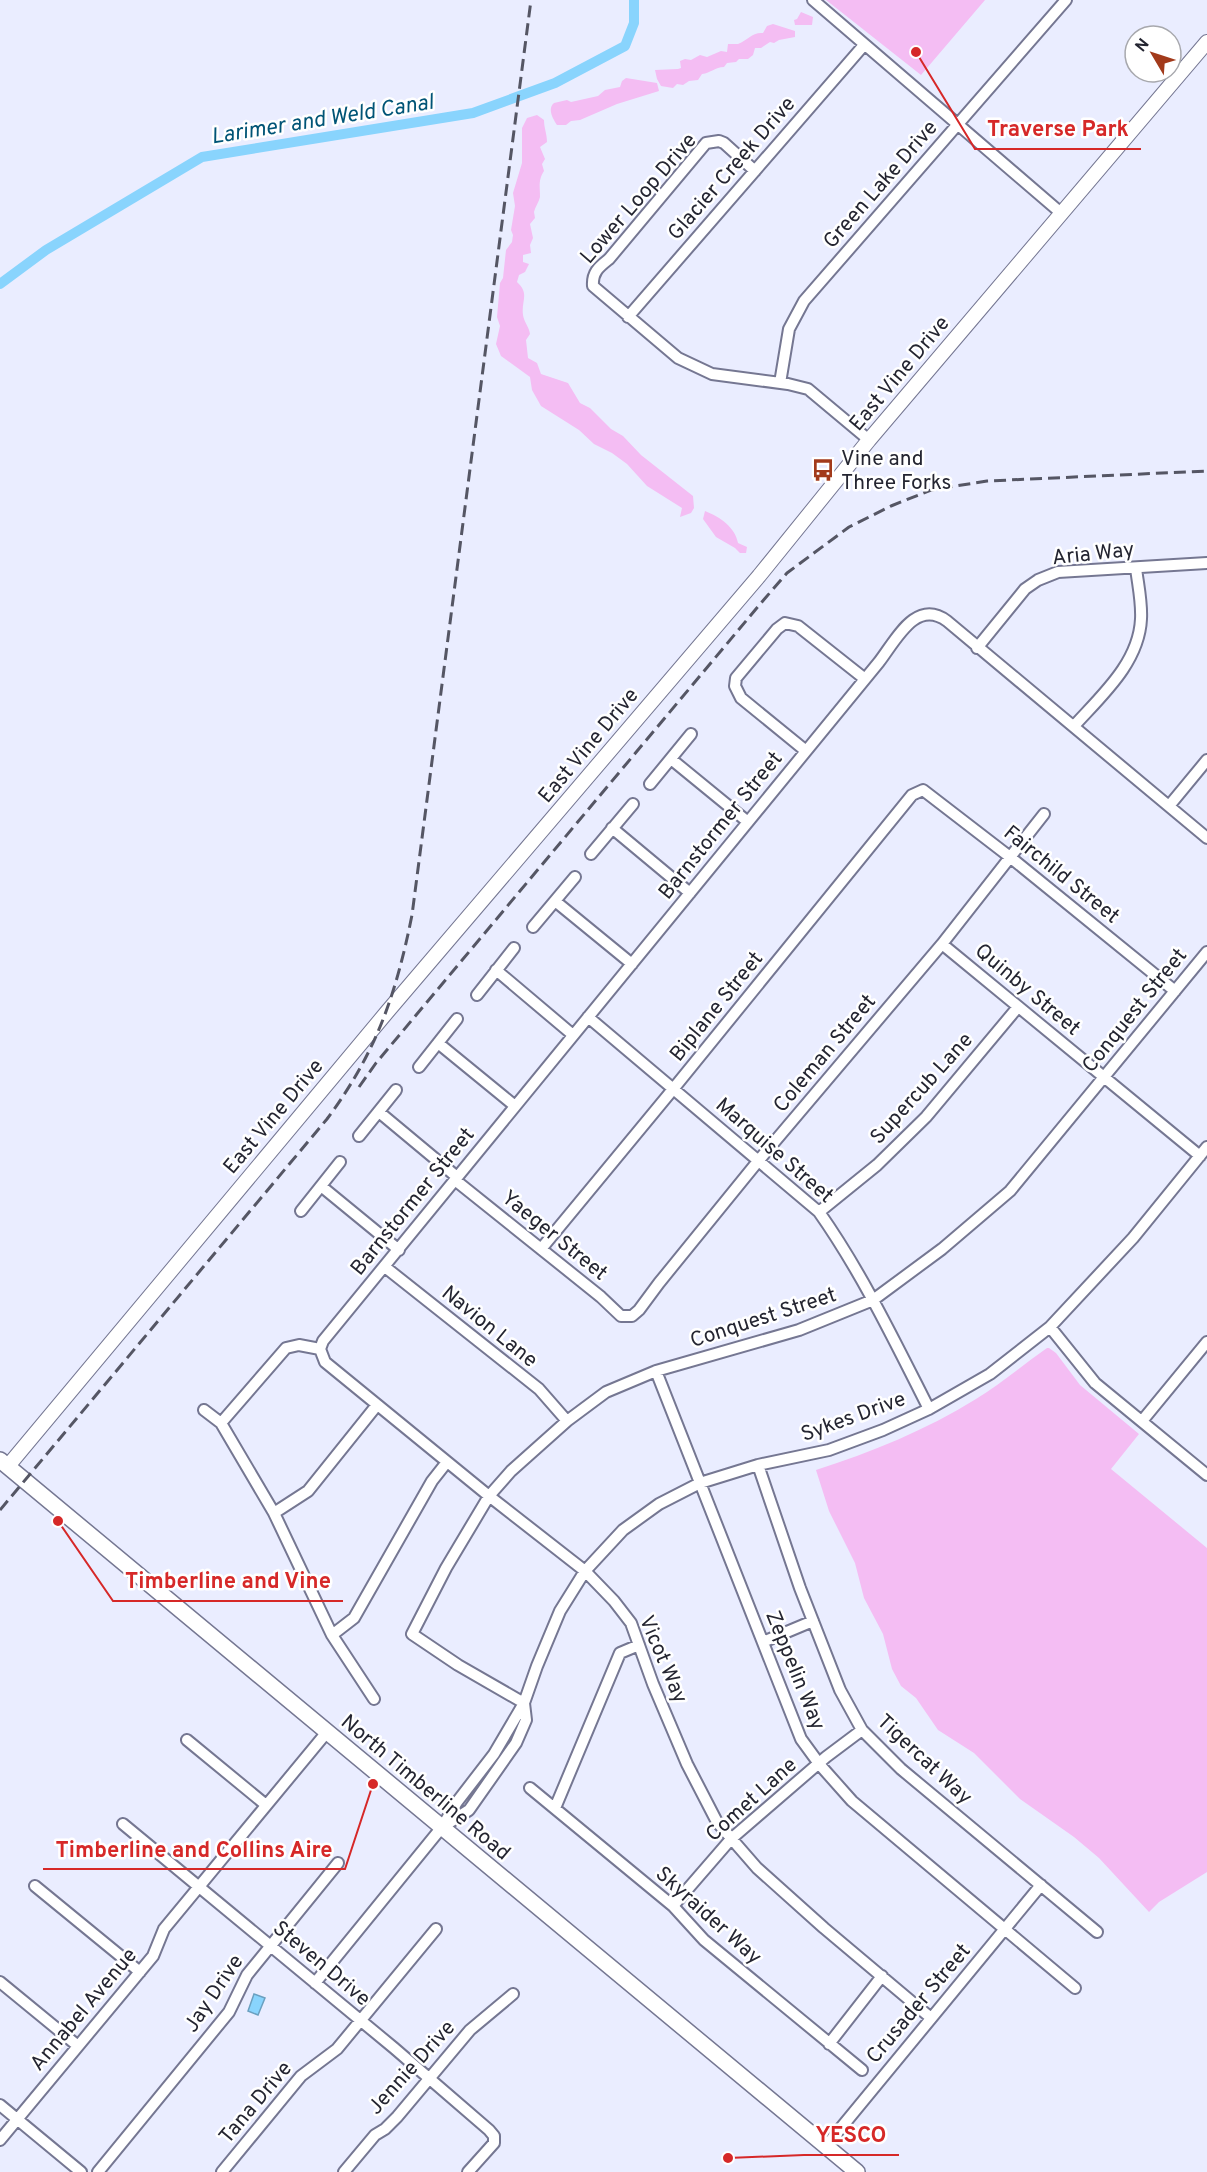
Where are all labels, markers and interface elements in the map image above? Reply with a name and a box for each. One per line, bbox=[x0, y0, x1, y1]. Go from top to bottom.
north arrow bbox=[1123, 24, 1183, 84]
text: N bbox=[1132, 35, 1154, 57]
water label: Larimer and Weld Canal bbox=[209, 89, 437, 151]
street label: Glacier Creek Drive bbox=[662, 92, 802, 246]
callout: Traverse Park bbox=[975, 109, 1141, 149]
street label: Green Lake Drive bbox=[818, 115, 944, 255]
text: Traverse Park bbox=[987, 117, 1129, 144]
street label: Lower Loop Drive bbox=[575, 128, 703, 270]
street label: East Vine Drive bbox=[844, 311, 956, 437]
place label: Vine and Three Forks bbox=[841, 446, 951, 497]
bus stop icon: Vine and Three Forks bbox=[810, 457, 836, 483]
street label: Aria Way bbox=[1051, 537, 1136, 572]
street label: East Vine Drive bbox=[533, 683, 645, 809]
street label: Barnstormer Street bbox=[653, 746, 789, 905]
street label: Fairchild Street bbox=[997, 820, 1125, 930]
street label: Quinby Street bbox=[969, 938, 1085, 1042]
street label: Conquest Street bbox=[1077, 943, 1194, 1079]
street label: Biplane Street bbox=[665, 946, 770, 1068]
street label: Coleman Street bbox=[768, 989, 882, 1119]
street label: Supercub Lane bbox=[865, 1027, 979, 1151]
street label: East Vine Drive bbox=[218, 1054, 330, 1180]
street label: Marquise Street bbox=[709, 1092, 839, 1210]
street label: Barnstormer Street bbox=[345, 1122, 481, 1281]
street label: Yaeger Street bbox=[495, 1185, 613, 1287]
street label: Navion Lane bbox=[435, 1280, 543, 1374]
street label: Conquest Street bbox=[687, 1282, 840, 1355]
street label: Sykes Drive bbox=[797, 1386, 910, 1449]
callout: Timberline and Vine bbox=[113, 1561, 343, 1601]
text: Timberline and Vine bbox=[125, 1569, 331, 1596]
street label: Zeppelin Way bbox=[758, 1607, 831, 1734]
street label: Vicot Way bbox=[632, 1612, 693, 1708]
street label: North Timberline Road bbox=[335, 1709, 515, 1867]
street label: Tigercat Way bbox=[870, 1709, 977, 1811]
street label: Comet Lane bbox=[701, 1752, 803, 1848]
callout: Timberline and Collins Aire bbox=[43, 1829, 345, 1869]
text: Timberline and Collins Aire bbox=[56, 1838, 332, 1865]
street label: Skyraider Way bbox=[649, 1861, 767, 1971]
street label: Steven Drive bbox=[267, 1915, 376, 2013]
street label: Crusader Street bbox=[861, 1938, 977, 2070]
street label: Annabel Avenue bbox=[25, 1943, 144, 2077]
street label: Jay Drive bbox=[178, 1950, 250, 2038]
street label: Jennie Drive bbox=[363, 2015, 462, 2121]
street label: Tana Drive bbox=[214, 2056, 299, 2150]
callout: YESCO bbox=[804, 2115, 899, 2155]
text: YESCO bbox=[815, 2123, 887, 2150]

